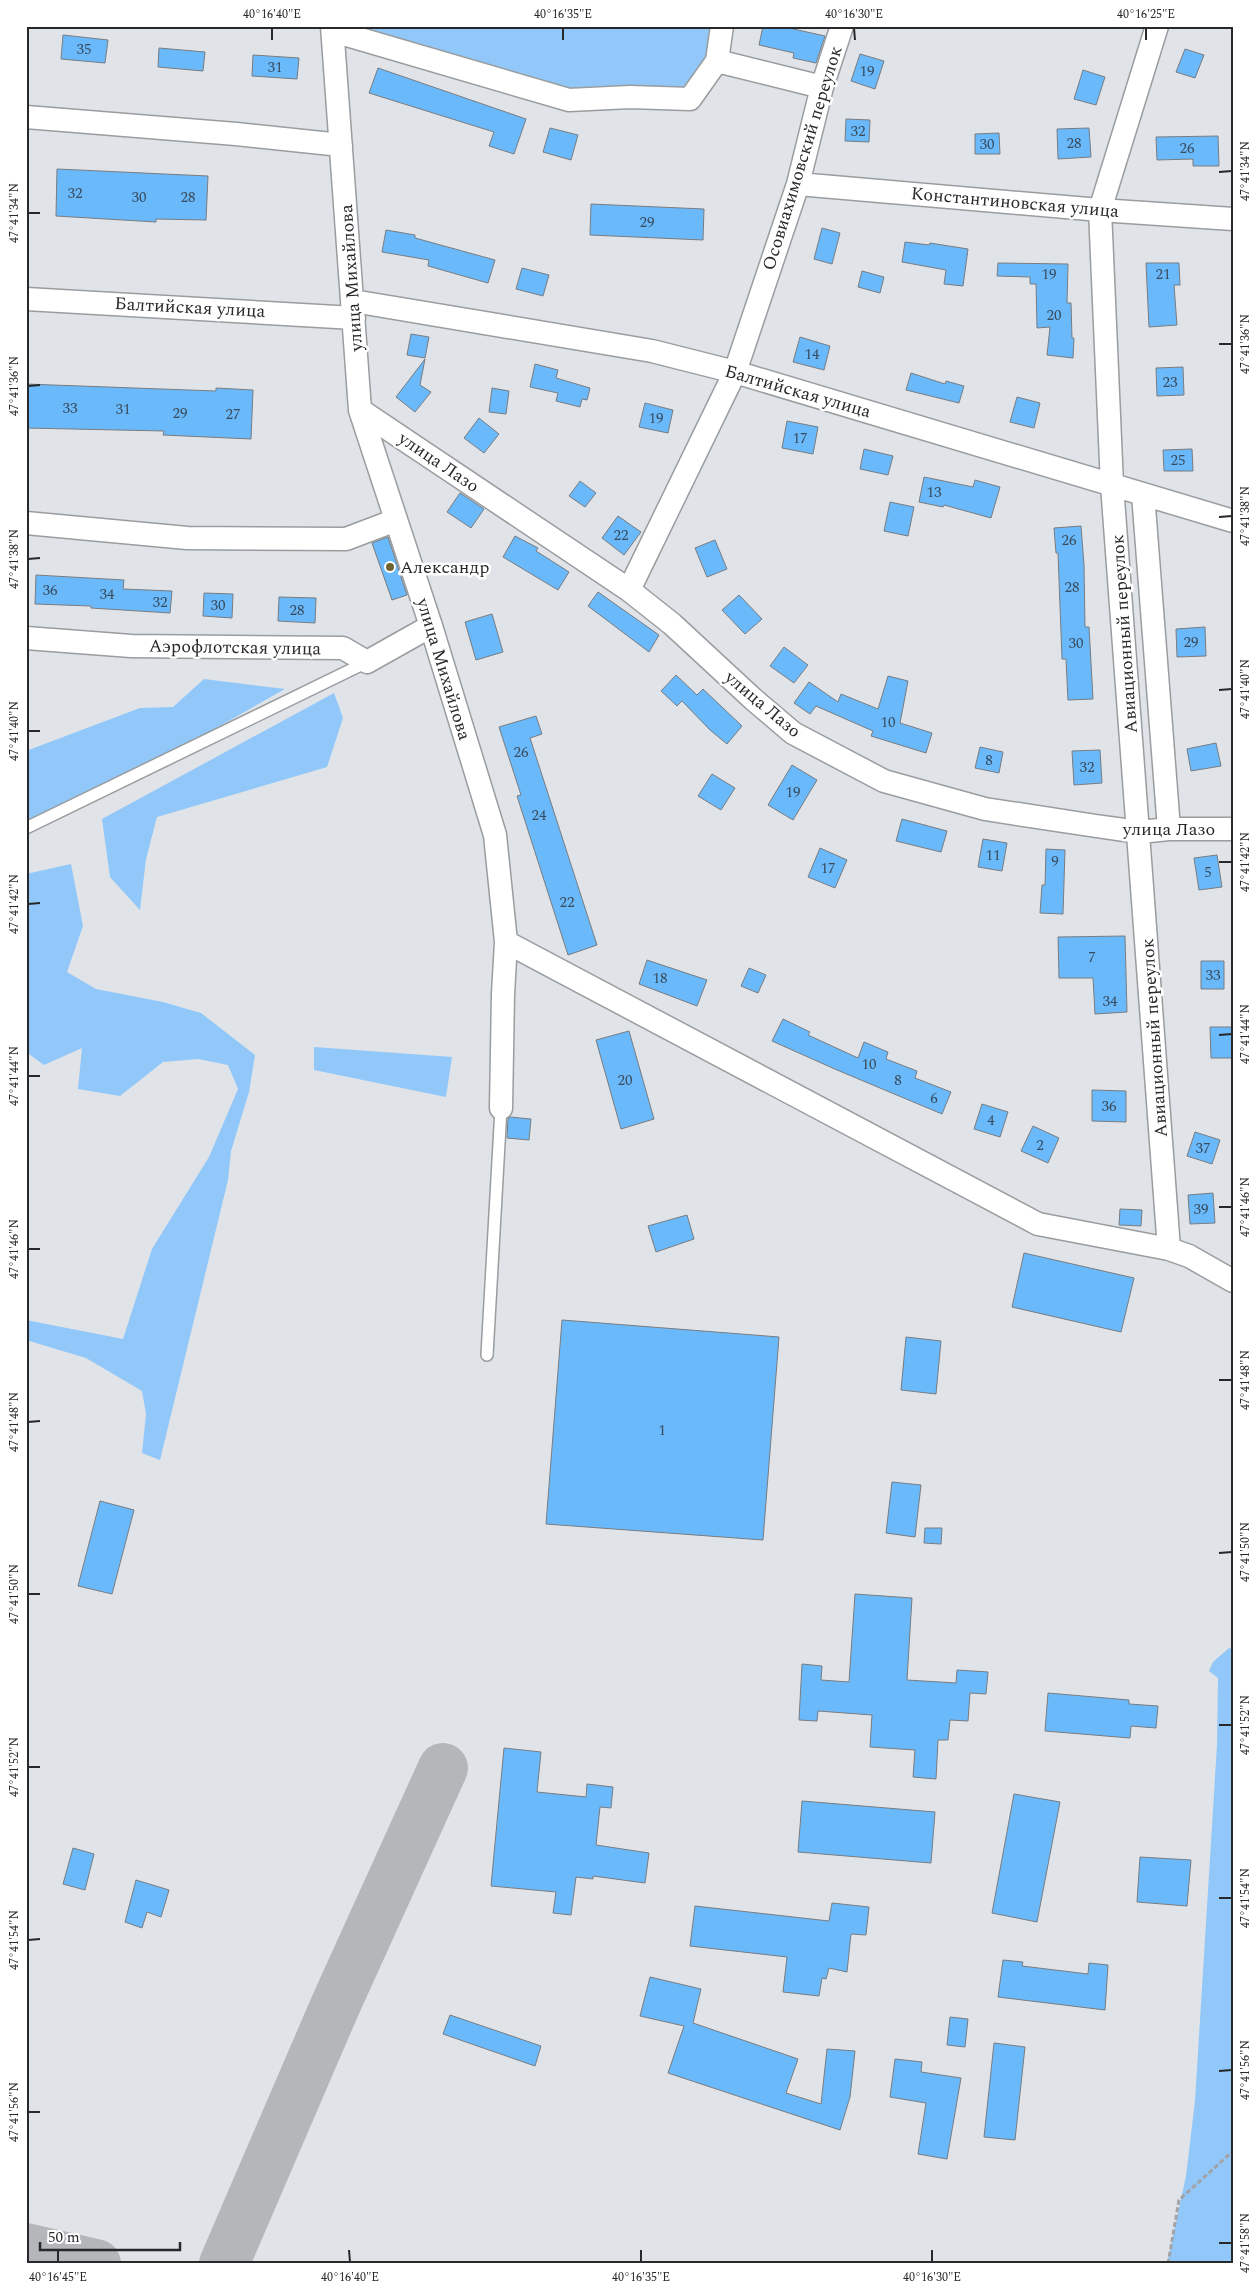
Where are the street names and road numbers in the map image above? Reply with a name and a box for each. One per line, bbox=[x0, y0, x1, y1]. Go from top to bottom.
street label: Осовиахимовский переулок bbox=[755, 42, 850, 274]
street label: Константиновская улица bbox=[910, 180, 1120, 225]
street label: улица Михайлова bbox=[333, 203, 370, 353]
street label: Балтийская улица bbox=[114, 290, 266, 325]
street label: Балтийская улица bbox=[722, 358, 874, 425]
street label: улица Лазо bbox=[392, 425, 485, 499]
street label: Авиационный переулок bbox=[1104, 534, 1145, 734]
street label: улица Михайлова bbox=[409, 594, 478, 744]
street label: Аэрофлотская улица bbox=[148, 632, 322, 663]
street label: улица Лазо bbox=[718, 664, 807, 744]
street label: улица Лазо bbox=[1122, 816, 1215, 843]
street label: Авиационный переулок bbox=[1134, 938, 1175, 1138]

